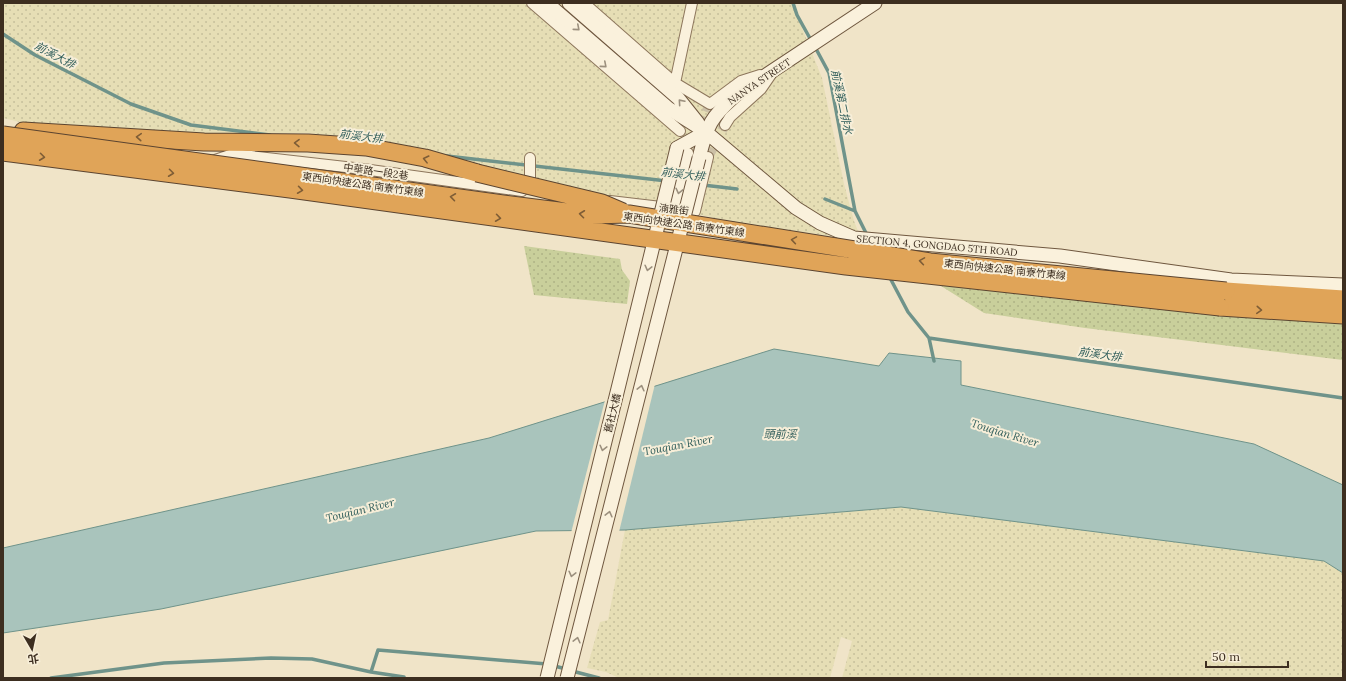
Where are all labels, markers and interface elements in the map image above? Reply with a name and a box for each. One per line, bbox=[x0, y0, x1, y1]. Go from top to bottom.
one-way arrow bbox=[572, 24, 580, 31]
water label: 前溪大排 bbox=[32, 38, 79, 72]
street label: NANYA STREET bbox=[725, 55, 794, 107]
one-way arrow bbox=[599, 60, 607, 67]
water label: 前溪第二排水 bbox=[828, 68, 856, 137]
one-way arrow bbox=[678, 99, 685, 106]
water label: 前溪大排 bbox=[338, 126, 386, 146]
one-way arrow bbox=[136, 133, 142, 142]
one-way arrow bbox=[294, 139, 300, 147]
one-way arrow bbox=[39, 152, 45, 161]
one-way arrow bbox=[422, 155, 429, 164]
street label: 中華路一段2巷 bbox=[343, 161, 409, 182]
water label: 前溪大排 bbox=[660, 164, 708, 184]
one-way arrow bbox=[168, 169, 174, 178]
street label: 東西向快速公路 南寮竹東線 bbox=[301, 170, 425, 199]
one-way arrow bbox=[297, 185, 303, 194]
one-way arrow bbox=[675, 187, 683, 194]
one-way arrow bbox=[450, 193, 456, 202]
street label: 湳雅街 bbox=[658, 201, 690, 218]
one-way arrow bbox=[579, 210, 585, 219]
street label: 東西向快速公路 南寮竹東線 bbox=[622, 210, 746, 239]
one-way arrow bbox=[495, 213, 501, 222]
street label: SECTION 4, GONGDAO 5TH ROAD bbox=[856, 232, 1018, 259]
one-way arrow bbox=[791, 237, 797, 245]
one-way arrow bbox=[919, 257, 926, 266]
street label: 東西向快速公路 南寮竹東線 bbox=[943, 257, 1067, 282]
one-way arrow bbox=[644, 264, 653, 271]
one-way arrow bbox=[1256, 305, 1262, 314]
water label: 前溪大排 bbox=[1077, 344, 1125, 364]
one-way arrow bbox=[636, 385, 644, 391]
street label: 舊社大橋 bbox=[601, 392, 624, 434]
water label: Touqian River bbox=[969, 416, 1042, 450]
water label: 頭前溪 bbox=[764, 427, 798, 441]
water label: Touqian River bbox=[642, 431, 715, 459]
one-way arrow bbox=[600, 445, 608, 451]
water label: Touqian River bbox=[324, 494, 397, 525]
one-way arrow bbox=[604, 511, 613, 518]
one-way arrow bbox=[569, 571, 577, 578]
north arrow bbox=[12, 629, 52, 669]
one-way arrow bbox=[572, 637, 581, 644]
scale bar bbox=[1206, 643, 1288, 669]
text: 50 m bbox=[1212, 649, 1240, 664]
text: 北 bbox=[27, 651, 40, 667]

